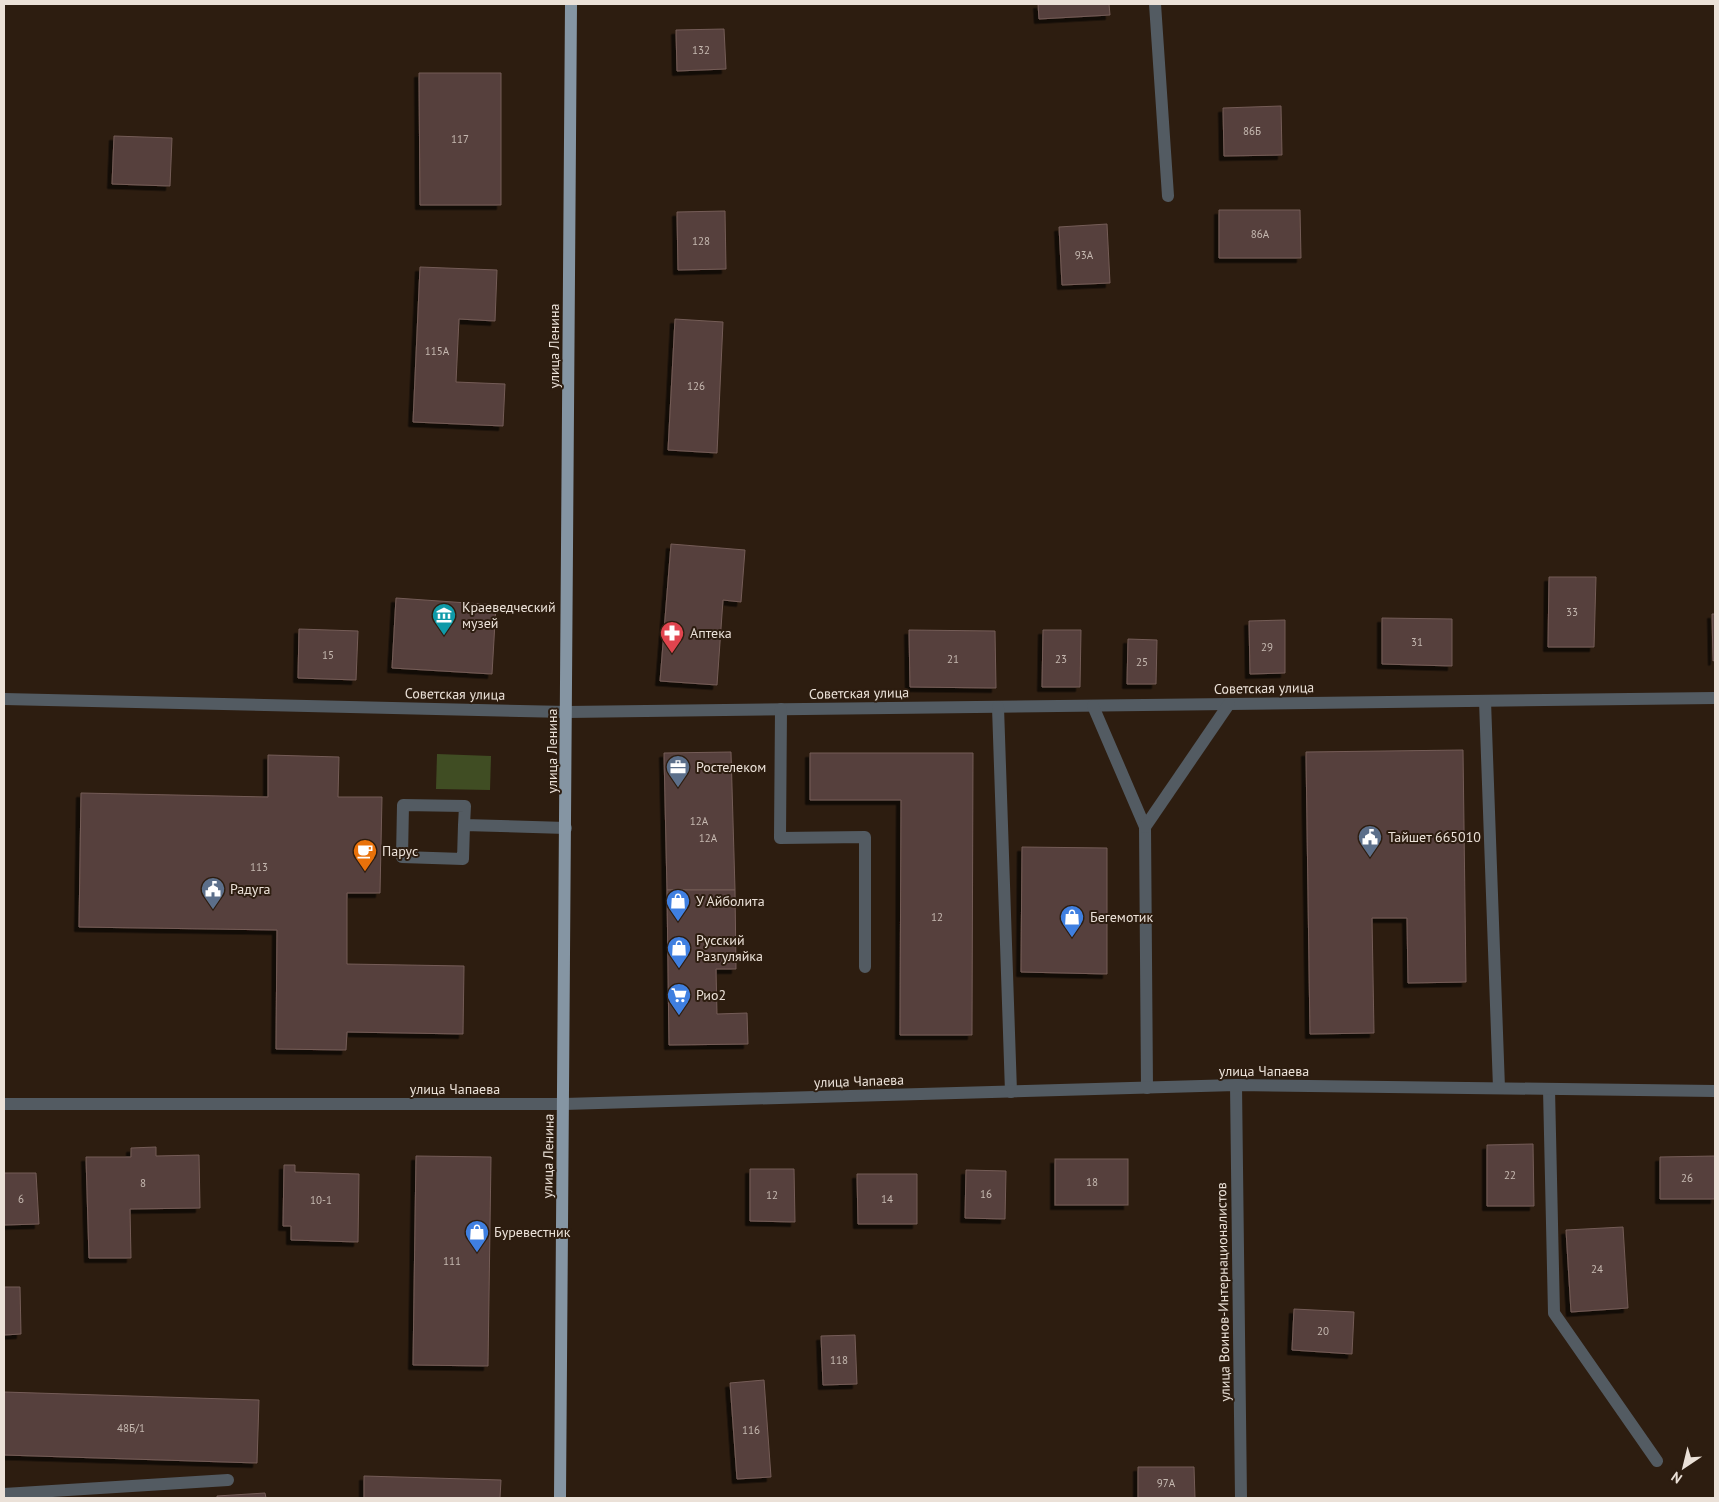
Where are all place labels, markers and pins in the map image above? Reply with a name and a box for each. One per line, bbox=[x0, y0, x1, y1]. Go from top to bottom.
place label: Краеведческий музей bbox=[462, 598, 556, 632]
museum icon: Краеведческий музей bbox=[431, 602, 457, 636]
pharmacy icon: Аптека bbox=[659, 620, 685, 654]
place label: Аптека bbox=[690, 624, 732, 642]
office icon: Ростелеком bbox=[665, 754, 691, 788]
place label: Ростелеком bbox=[696, 758, 766, 776]
public building icon: Тайшет 665010 bbox=[1357, 824, 1383, 858]
place label: Тайшет 665010 bbox=[1388, 828, 1481, 846]
cafe icon: Парус bbox=[352, 838, 378, 872]
place label: Парус bbox=[382, 842, 418, 860]
public building icon: Радуга bbox=[200, 876, 226, 910]
place label: Радуга bbox=[230, 880, 271, 898]
shop icon: У Айболита bbox=[665, 888, 691, 922]
place label: У Айболита bbox=[696, 892, 765, 910]
shop icon: Бегемотик bbox=[1059, 904, 1085, 938]
place label: Бегемотик bbox=[1090, 908, 1153, 926]
place label: Русский Разгуляйка bbox=[696, 931, 763, 965]
shop icon: Русский Разгуляйка bbox=[666, 935, 692, 969]
supermarket icon: Рио2 bbox=[666, 982, 692, 1016]
place label: Рио2 bbox=[696, 986, 726, 1004]
shop icon: Буревестник bbox=[464, 1219, 490, 1253]
place label: Буревестник bbox=[494, 1223, 571, 1241]

